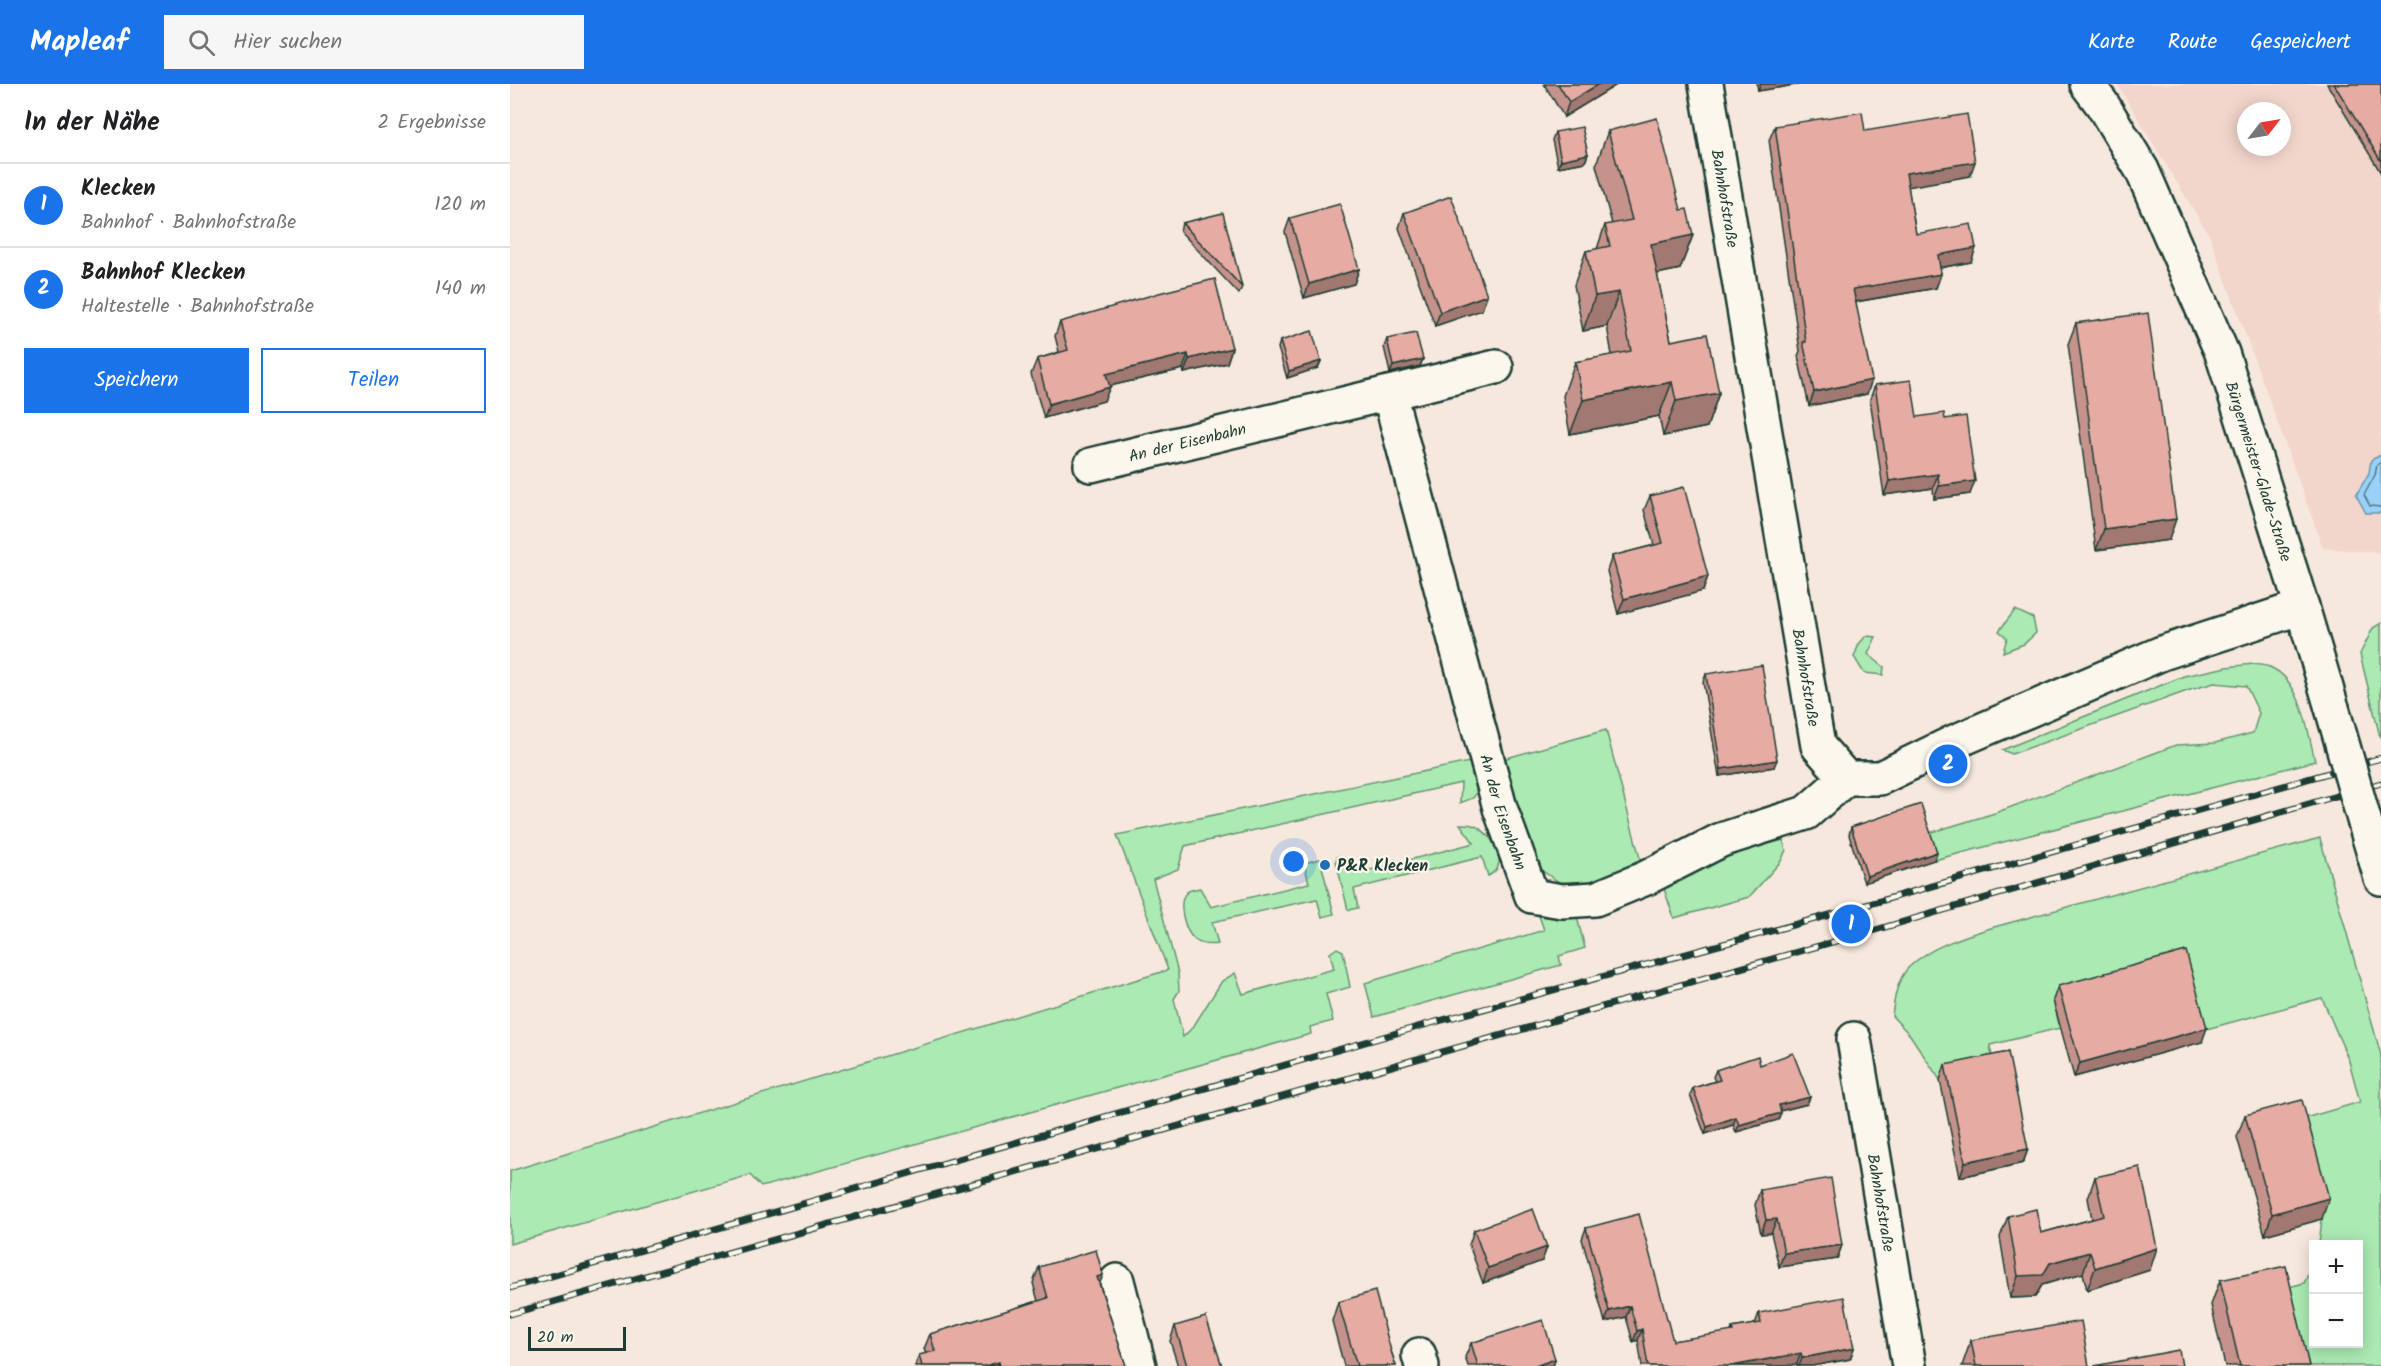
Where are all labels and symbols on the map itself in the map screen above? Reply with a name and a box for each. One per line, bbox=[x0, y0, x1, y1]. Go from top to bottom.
north arrow bbox=[2237, 102, 2291, 156]
street label: Bahnhofstraße bbox=[1703, 148, 1744, 250]
street label: Bürgermeister-Glade-Straße bbox=[2218, 379, 2298, 565]
street label: An der Eisenbahn bbox=[1126, 417, 1249, 469]
street label: Bahnhofstraße bbox=[1784, 627, 1826, 729]
pin: 2 bbox=[1928, 742, 1968, 786]
street label: An der Eisenbahn bbox=[1472, 752, 1533, 874]
your location bbox=[1279, 847, 1308, 876]
place label: P&R Klecken bbox=[1337, 854, 1428, 879]
marker: P&R Klecken bbox=[1318, 858, 1332, 872]
pin: 1 bbox=[1832, 902, 1870, 946]
street label: Bahnhofstraße bbox=[1860, 1152, 1901, 1254]
scale bar bbox=[528, 1324, 626, 1352]

